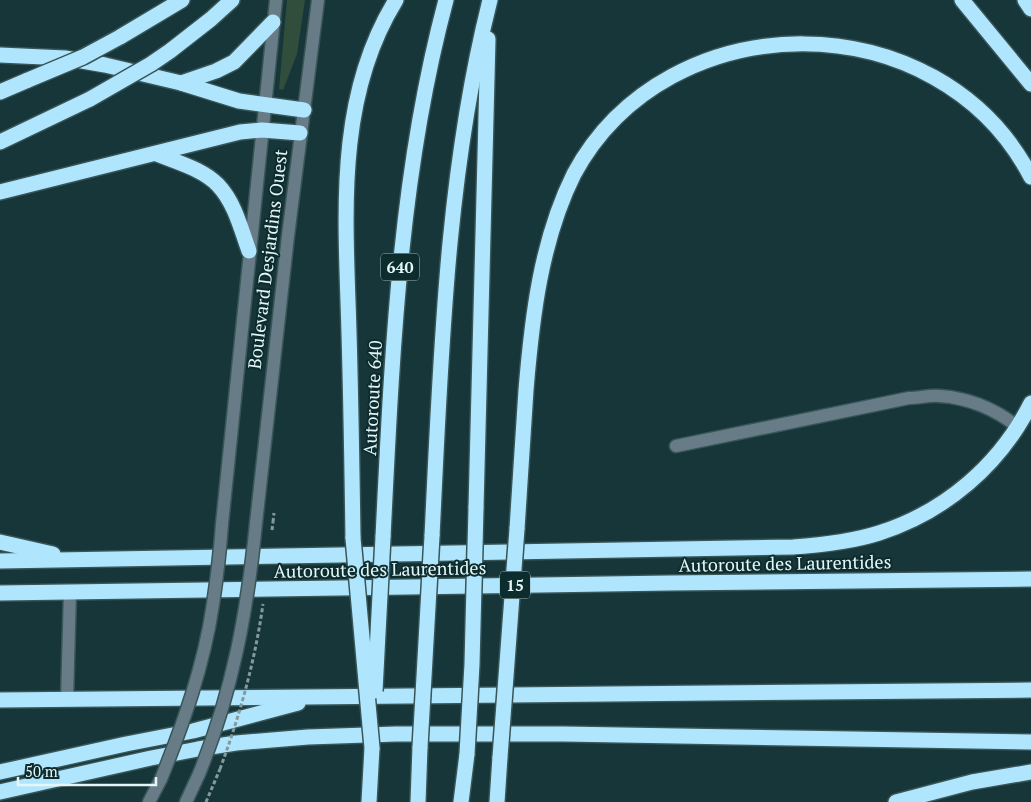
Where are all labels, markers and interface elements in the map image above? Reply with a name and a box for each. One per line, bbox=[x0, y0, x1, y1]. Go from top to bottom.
street label: Boulevard Desjardins Ouest bbox=[242, 147, 292, 370]
road number: 640 bbox=[381, 253, 419, 280]
street label: Autoroute 640 bbox=[357, 340, 387, 456]
street label: Autoroute des Laurentides bbox=[678, 549, 892, 577]
street label: Autoroute des Laurentides bbox=[273, 555, 487, 583]
road number: 15 bbox=[500, 572, 530, 598]
scale bar bbox=[18, 754, 155, 786]
text: 50 m bbox=[25, 761, 58, 781]

